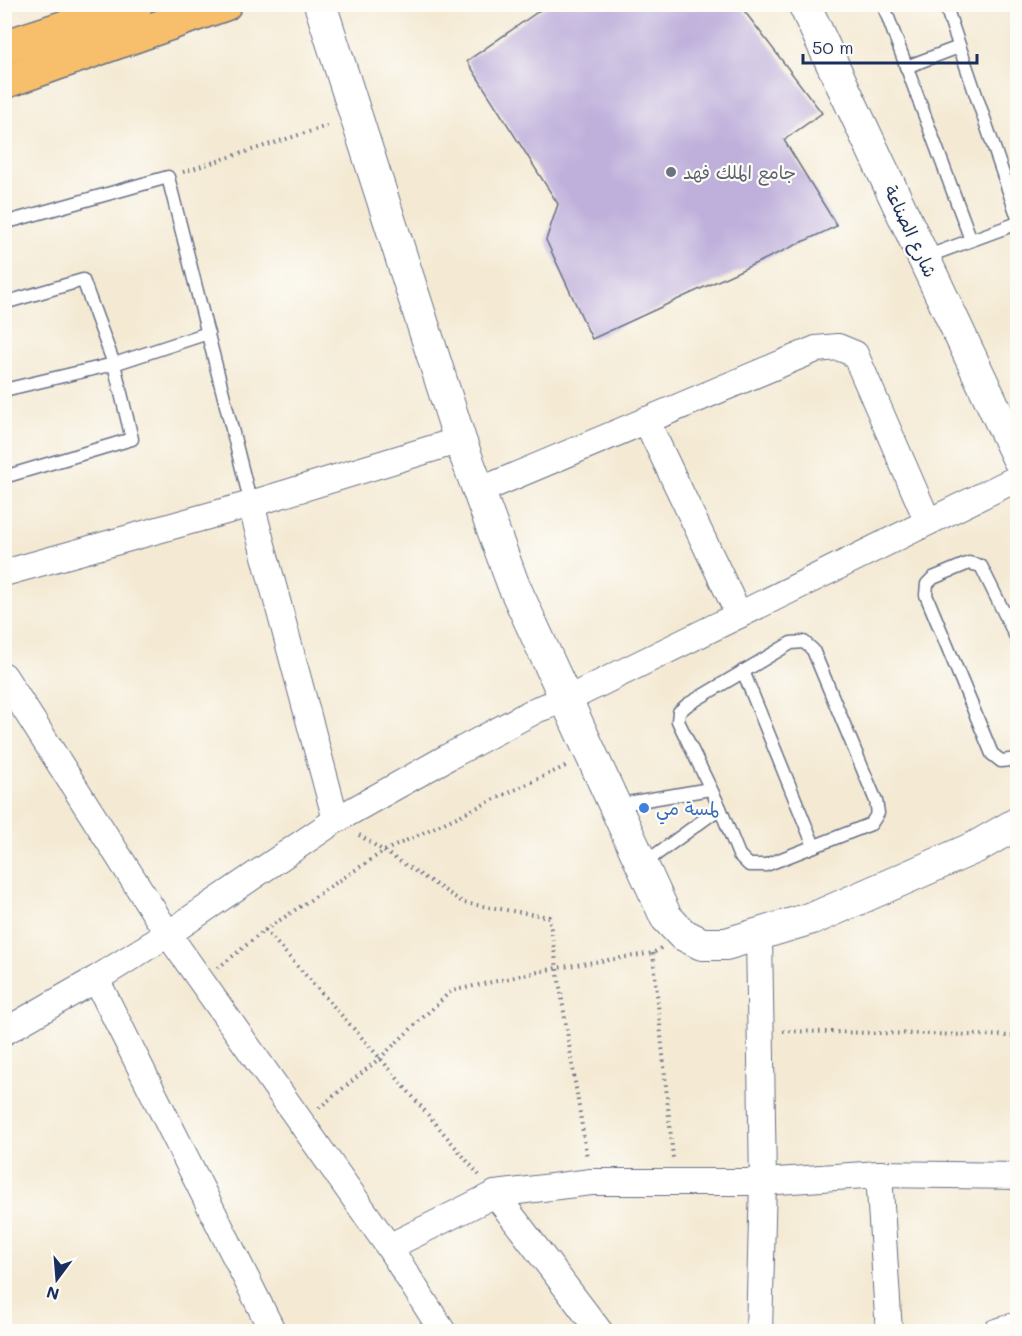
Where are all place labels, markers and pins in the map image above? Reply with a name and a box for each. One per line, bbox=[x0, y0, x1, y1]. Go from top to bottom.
place label: جامع الملك فهد bbox=[683, 160, 796, 186]
marker: جامع الملك فهد bbox=[664, 165, 678, 179]
place label: لمسة مي bbox=[656, 796, 719, 825]
marker: لمسة مي bbox=[637, 801, 651, 815]

